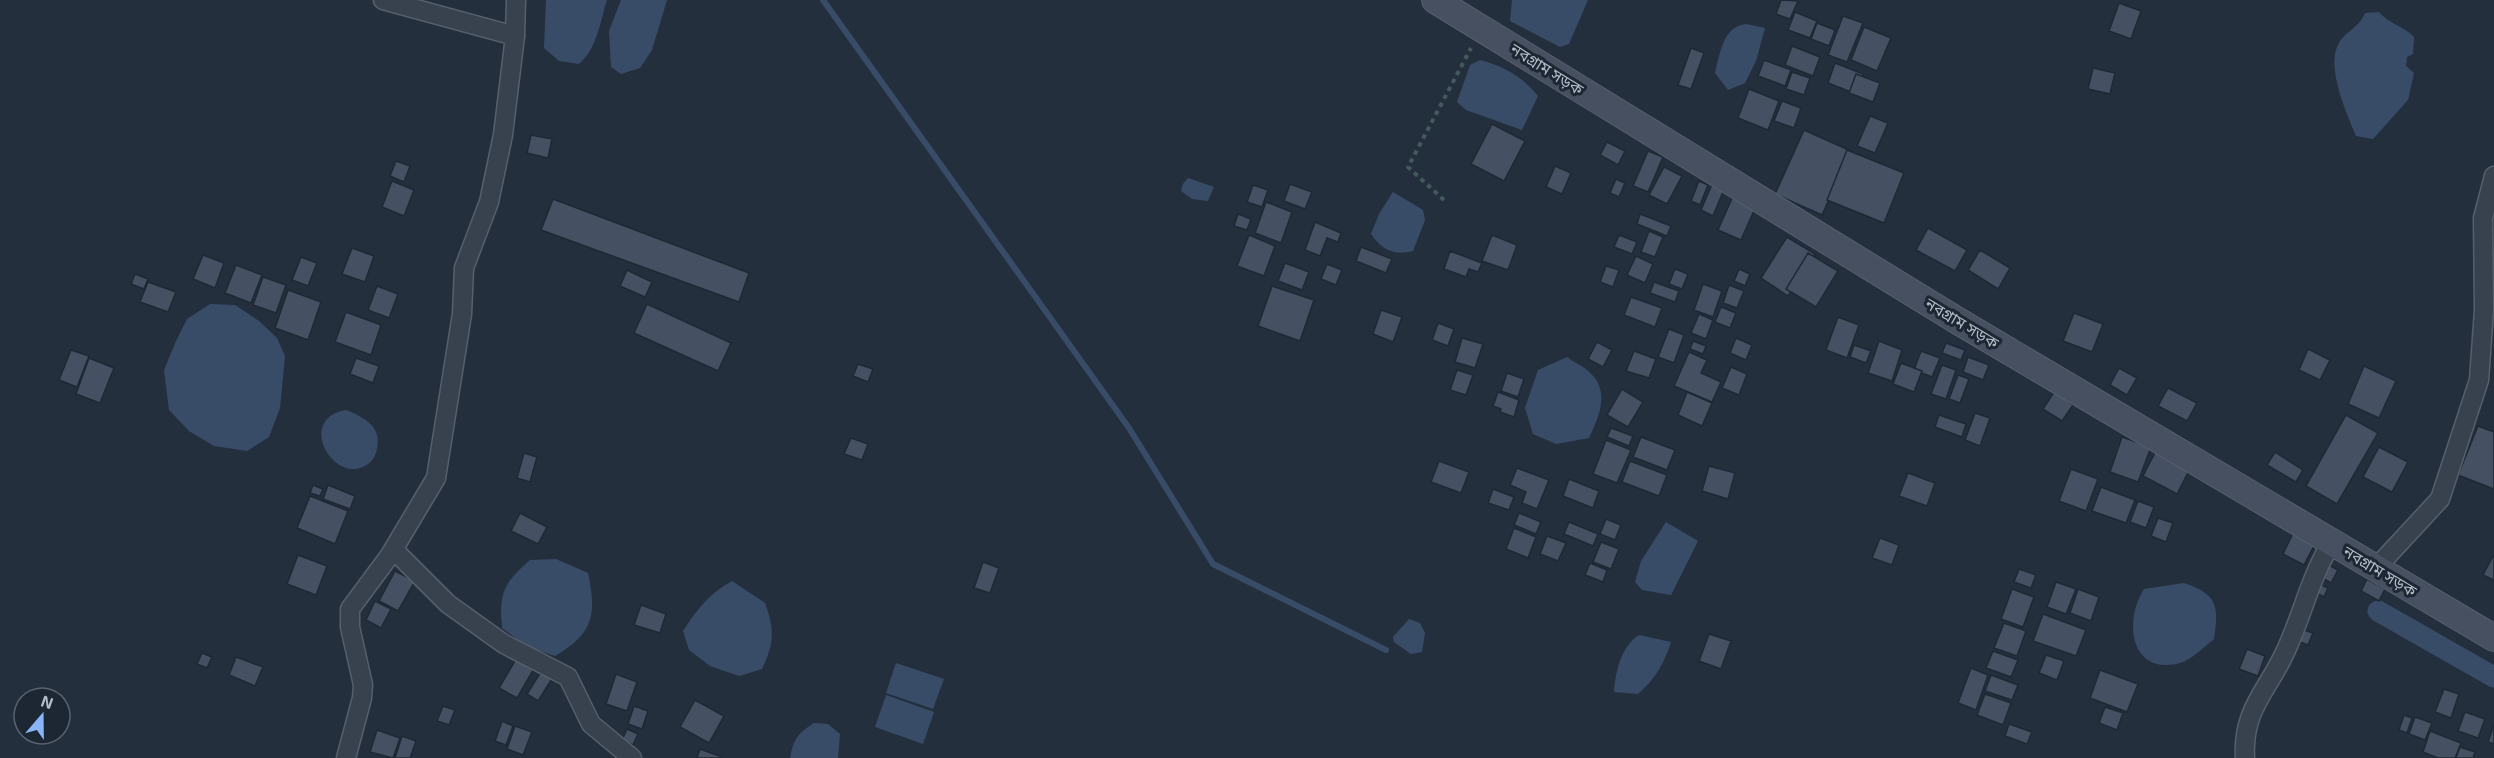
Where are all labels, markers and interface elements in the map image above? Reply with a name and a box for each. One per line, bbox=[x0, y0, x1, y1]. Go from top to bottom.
street label: নবগ্রাম সড়ক bbox=[1507, 38, 1588, 99]
street label: নবগ্রাম সড়ক bbox=[1921, 293, 2003, 352]
street label: নবগ্রাম সড়ক bbox=[2339, 541, 2421, 600]
north arrow bbox=[12, 686, 72, 746]
text: N bbox=[39, 691, 56, 712]

